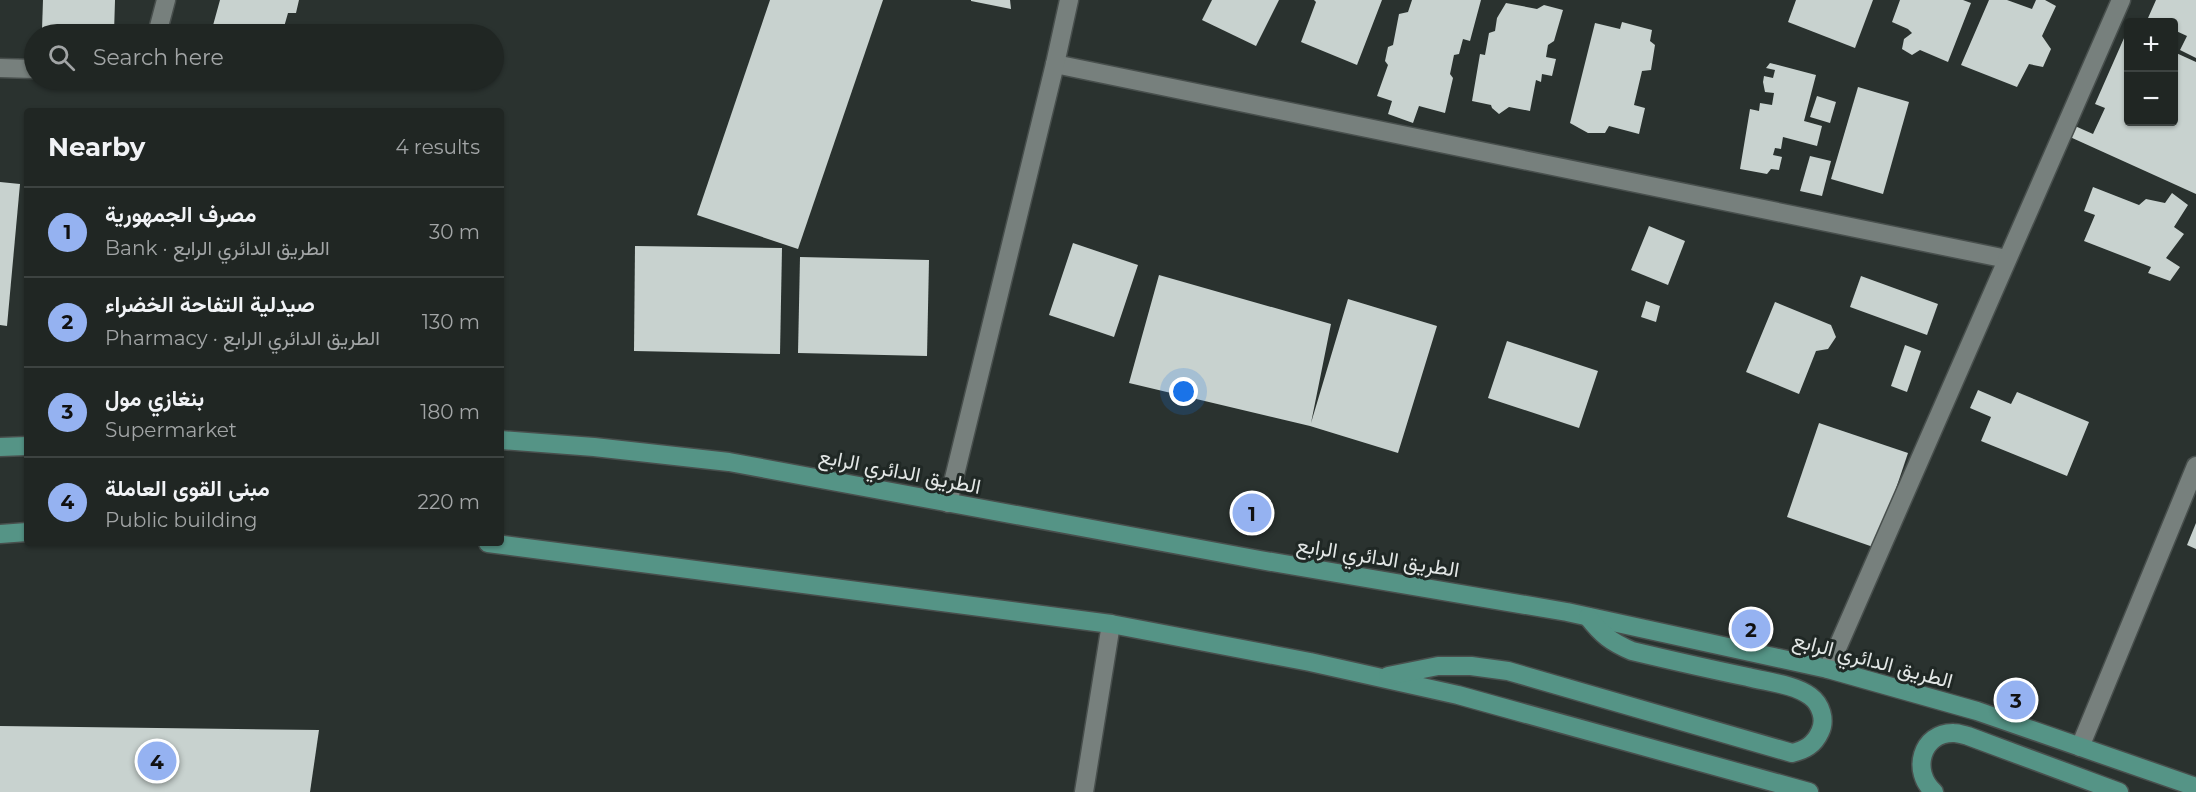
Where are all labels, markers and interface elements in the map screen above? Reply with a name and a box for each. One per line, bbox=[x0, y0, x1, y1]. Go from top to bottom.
map controls bbox=[2124, 18, 2178, 126]
button: + bbox=[2124, 18, 2178, 72]
search box bbox=[24, 24, 504, 90]
icon: search bbox=[45, 41, 78, 74]
text: Search here bbox=[93, 44, 224, 71]
button: − bbox=[2124, 72, 2178, 126]
text: Nearby bbox=[48, 131, 145, 163]
text: 4 results bbox=[395, 135, 480, 159]
text: مصرف الجمهورية bbox=[105, 201, 256, 228]
text: 1 bbox=[64, 220, 71, 244]
text: 30 m bbox=[429, 220, 480, 244]
text: Bank · الطريق الدائري الرابع bbox=[105, 236, 330, 260]
text: صيدلية التفاحة الخضراء bbox=[105, 291, 315, 318]
text: 2 bbox=[62, 310, 73, 334]
text: 130 m bbox=[422, 310, 480, 334]
text: Pharmacy · الطريق الدائري الرابع bbox=[105, 326, 380, 350]
your location bbox=[1169, 377, 1198, 406]
text: بنغازي مول bbox=[105, 385, 204, 412]
text: 3 bbox=[62, 400, 73, 424]
text: 180 m bbox=[420, 400, 480, 424]
text: Supermarket bbox=[105, 418, 237, 442]
street label: الطريق الدائري الرابع bbox=[816, 443, 983, 504]
text: مبنى القوى العاملة bbox=[105, 475, 270, 502]
text: 4 bbox=[61, 490, 74, 514]
text: 220 m bbox=[418, 490, 480, 514]
pin: 1 bbox=[1232, 490, 1272, 536]
text: Public building bbox=[105, 508, 258, 532]
street label: الطريق الدائري الرابع bbox=[1294, 532, 1461, 587]
pin: 2 bbox=[1732, 606, 1770, 652]
street label: الطريق الدائري الرابع bbox=[1789, 627, 1956, 698]
pin: 3 bbox=[1996, 678, 2036, 722]
pin: 4 bbox=[138, 738, 176, 783]

